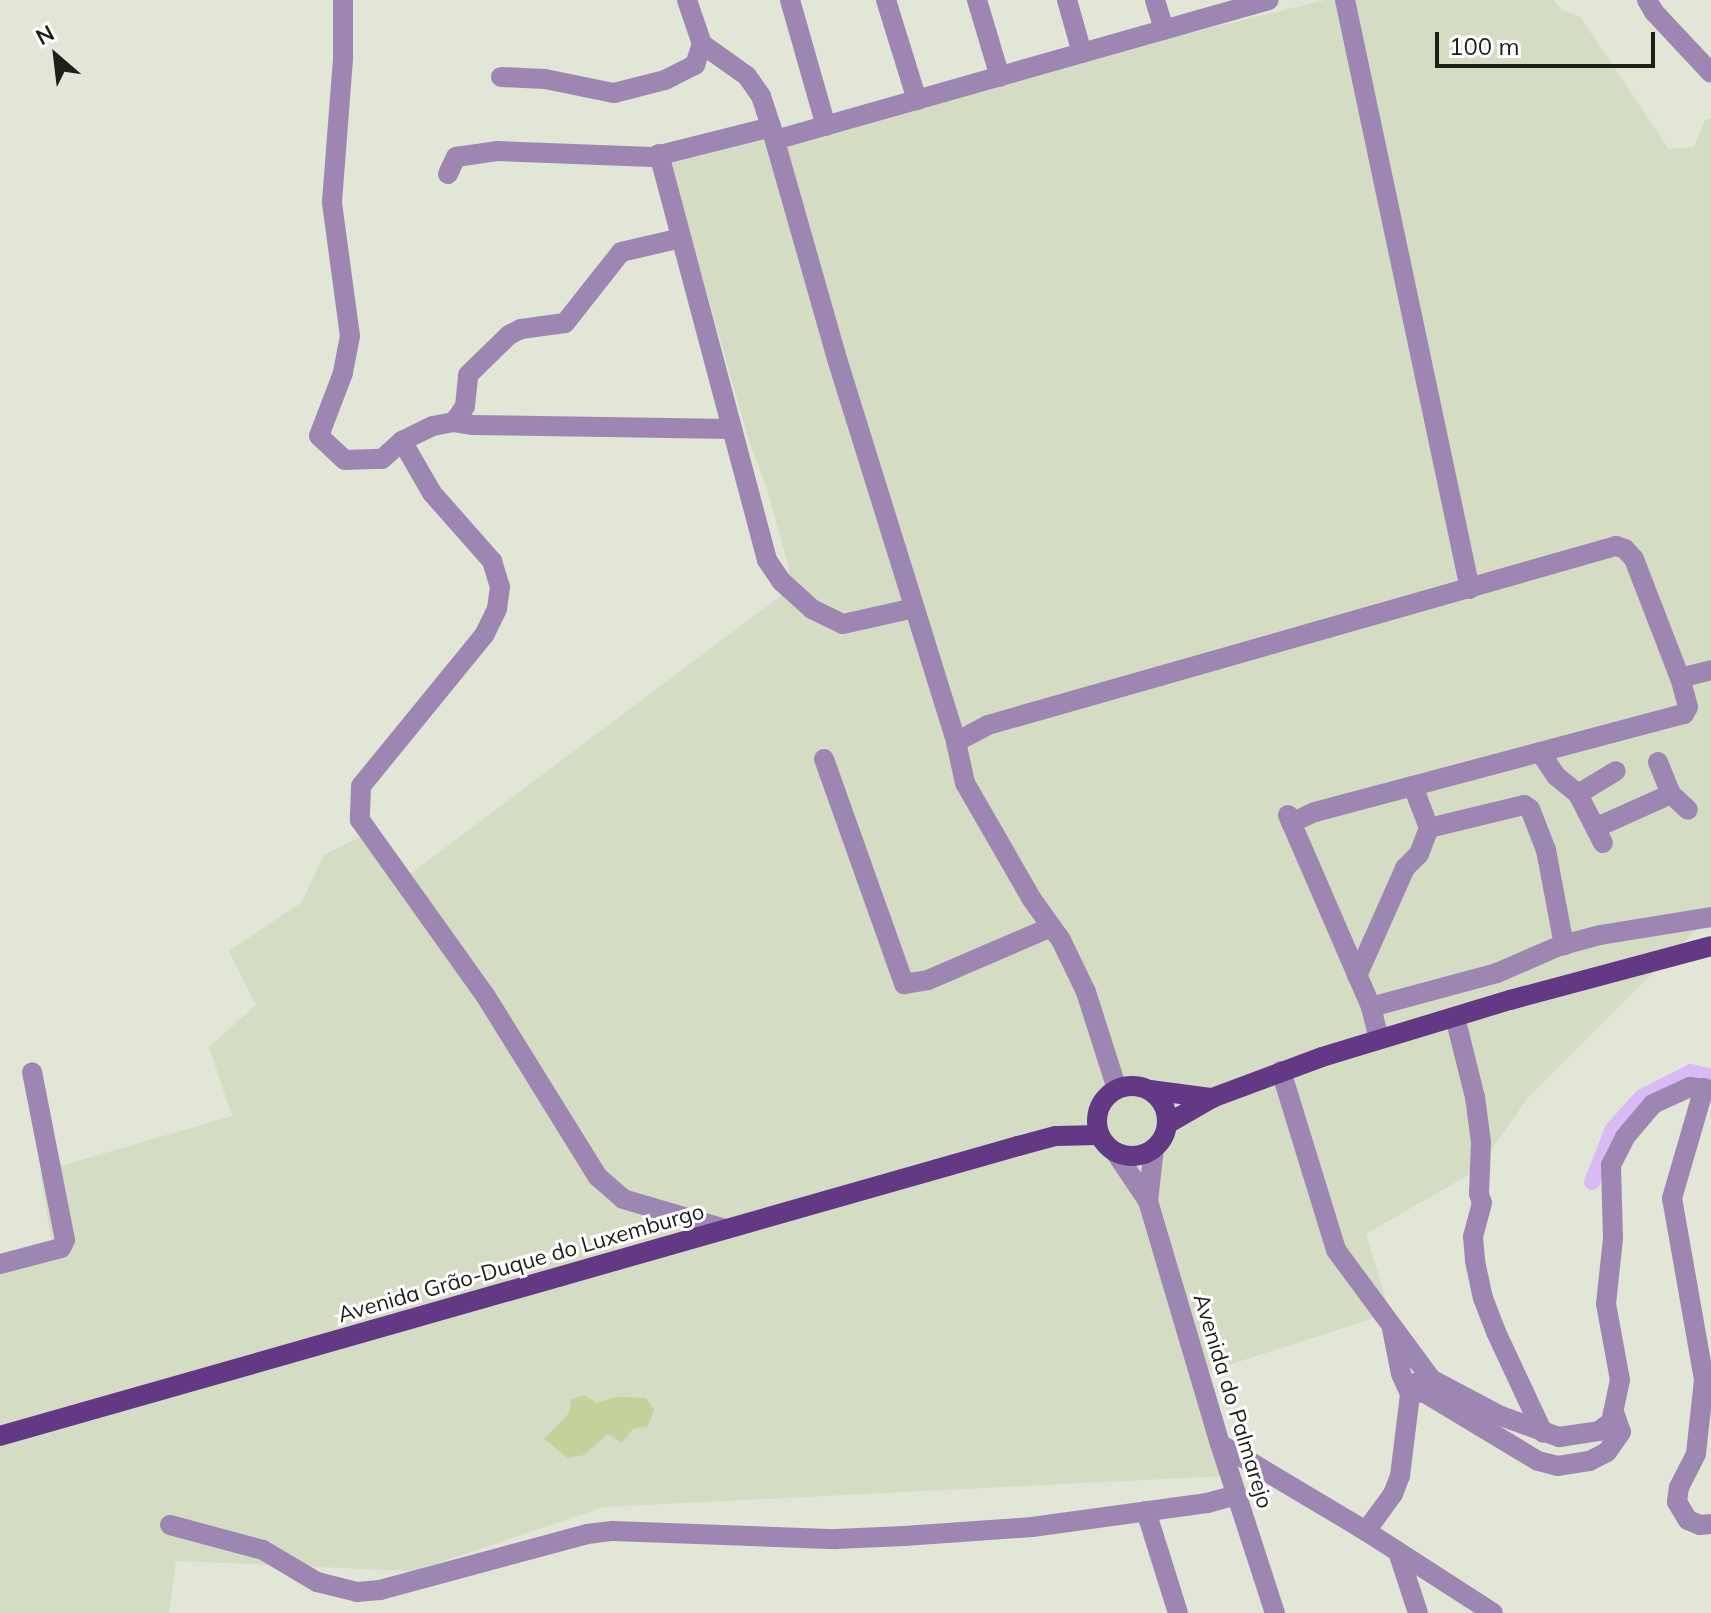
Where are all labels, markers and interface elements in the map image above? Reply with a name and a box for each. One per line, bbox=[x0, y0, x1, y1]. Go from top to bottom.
north arrow bbox=[16, 16, 96, 96]
scale bar bbox=[1439, 16, 1659, 66]
text: N bbox=[31, 19, 59, 51]
text: 100 m bbox=[1449, 31, 1520, 61]
street label: Avenida Grão-Duque do Luxemburgo bbox=[335, 1198, 707, 1328]
street label: Avenida do Palmarejo bbox=[1188, 1290, 1278, 1512]

